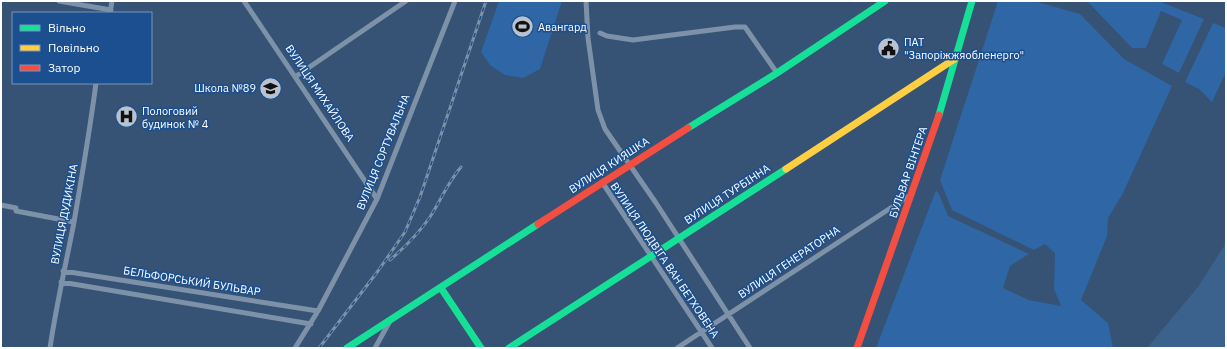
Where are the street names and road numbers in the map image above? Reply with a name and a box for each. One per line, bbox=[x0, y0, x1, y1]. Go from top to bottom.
street label: ВУЛИЦЯ МИХАЙЛОВА bbox=[282, 42, 358, 144]
street label: ВУЛИЦЯ СОРТУВАЛЬНА bbox=[353, 92, 413, 212]
street label: БУЛЬВАР ВІНТЕРА bbox=[886, 124, 930, 220]
street label: ВУЛИЦЯ КИЯШКА bbox=[566, 134, 652, 196]
street label: ВУЛИЦЯ ТУРБІННА bbox=[681, 161, 773, 227]
street label: ВУЛИЦЯ ДУДИКІНА bbox=[47, 163, 81, 265]
street label: ВУЛИЦЯ ЛЮДВІГА ВАН БЕТХОВЕНА bbox=[608, 180, 722, 340]
street label: ВУЛИЦЯ ГЕНЕРАТОРНА bbox=[735, 223, 843, 301]
street label: БЕЛЬФОРСЬКИЙ БУЛЬВАР bbox=[122, 263, 262, 299]

